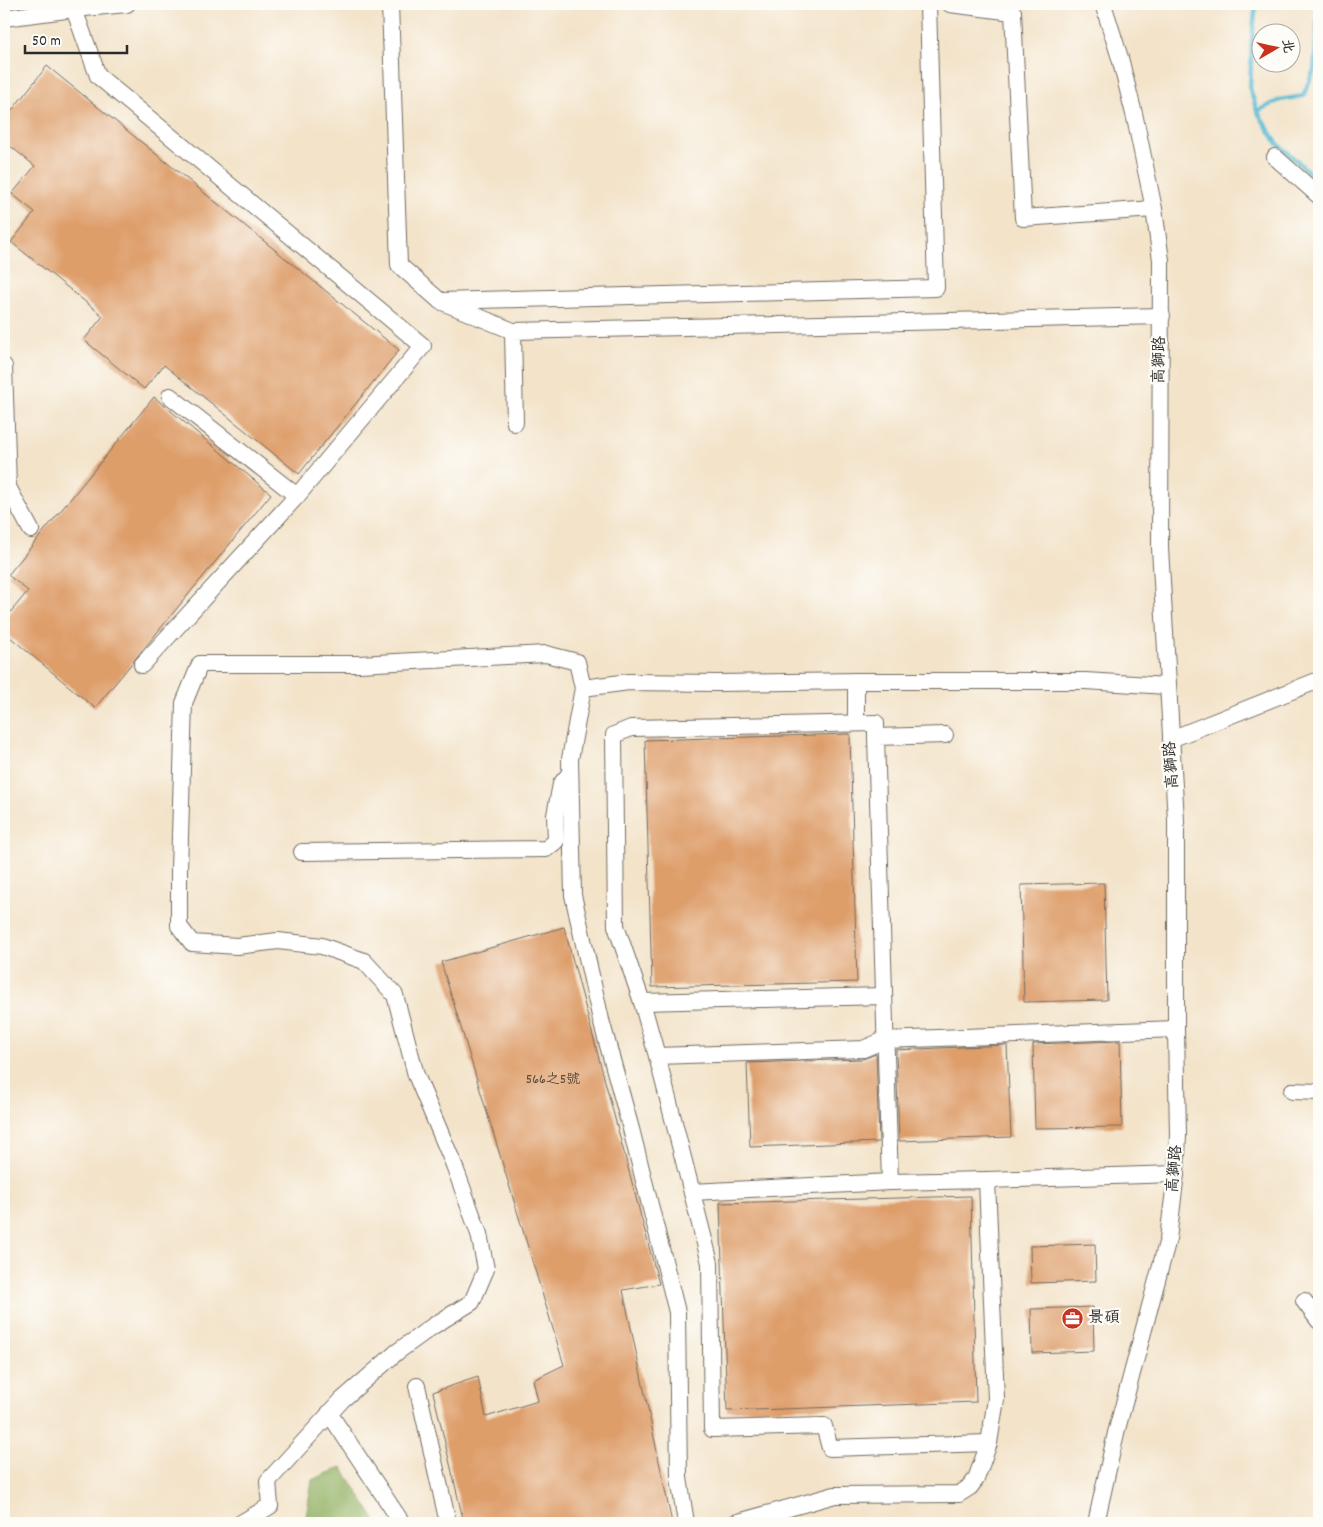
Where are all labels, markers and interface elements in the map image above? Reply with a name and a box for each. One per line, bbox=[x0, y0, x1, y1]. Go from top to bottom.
scale bar bbox=[25, 22, 128, 54]
north arrow bbox=[1250, 22, 1300, 72]
text: 50 m bbox=[32, 31, 61, 53]
text: 北 bbox=[1276, 38, 1298, 55]
street label: 高獅路 bbox=[1148, 336, 1172, 384]
street label: 高獅路 bbox=[1159, 740, 1185, 790]
house number: 566之5號 bbox=[526, 1070, 580, 1090]
street label: 高獅路 bbox=[1161, 1144, 1189, 1194]
office icon: 景碩 bbox=[1060, 1306, 1084, 1330]
place label: 景碩 bbox=[1088, 1307, 1120, 1330]

